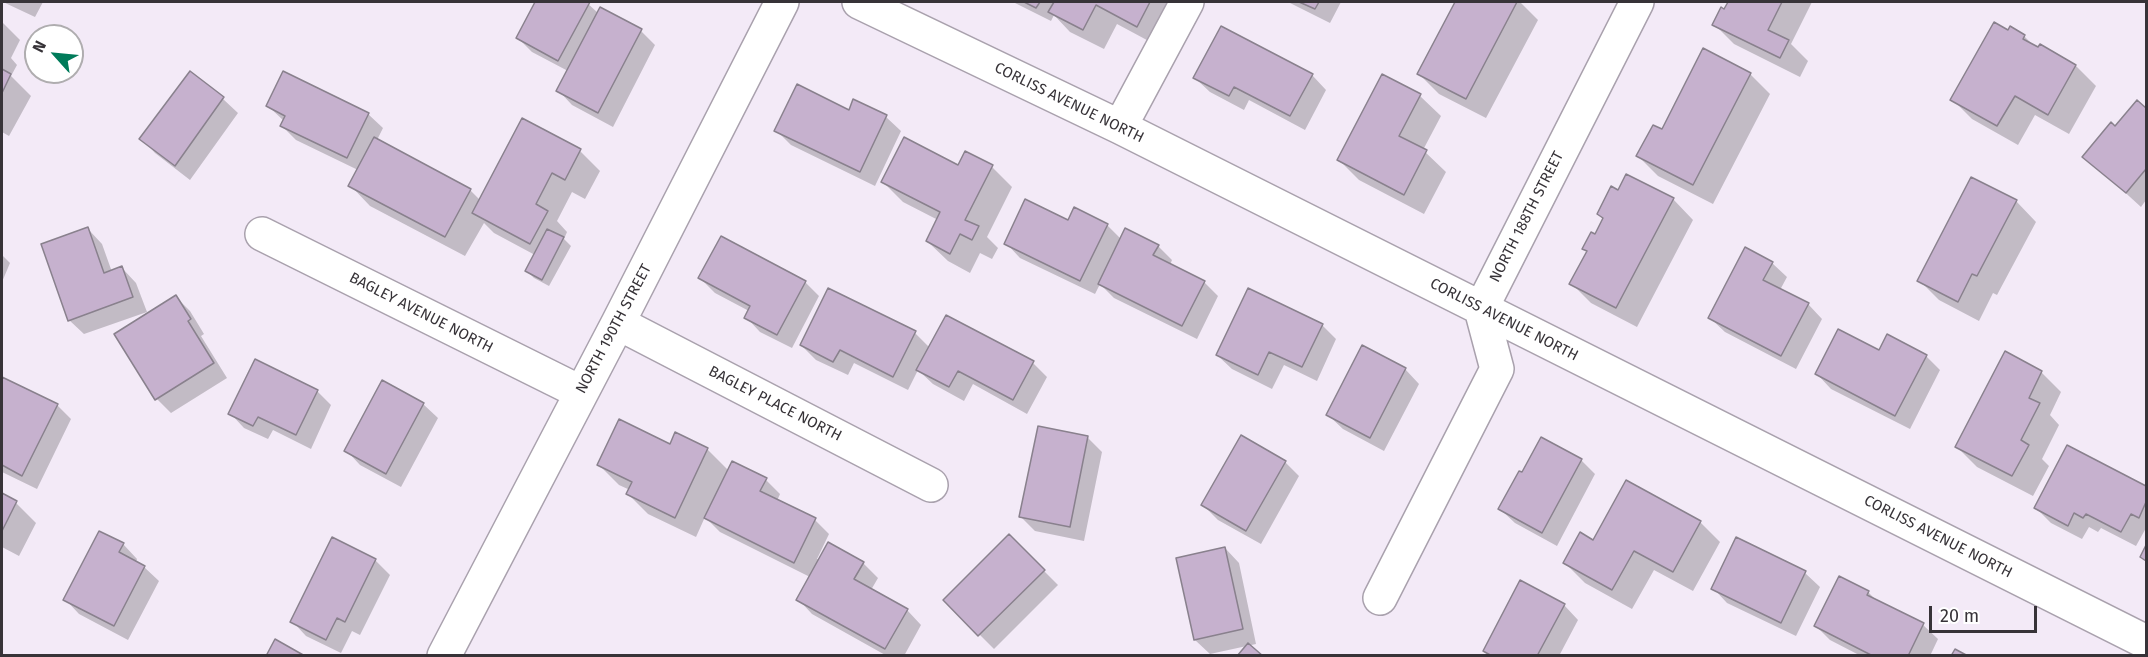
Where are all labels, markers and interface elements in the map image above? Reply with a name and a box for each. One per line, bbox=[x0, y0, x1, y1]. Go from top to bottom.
north arrow bbox=[24, 24, 84, 84]
text: N bbox=[28, 37, 50, 56]
street label: CORLISS AVENUE NORTH bbox=[991, 59, 1147, 147]
street label: NORTH 188TH STREET bbox=[1486, 149, 1568, 285]
street label: NORTH 190TH STREET bbox=[572, 261, 656, 397]
street label: BAGLEY AVENUE NORTH bbox=[346, 269, 496, 357]
street label: CORLISS AVENUE NORTH bbox=[1427, 275, 1581, 365]
street label: BAGLEY PLACE NORTH bbox=[705, 363, 845, 445]
street label: CORLISS AVENUE NORTH bbox=[1861, 492, 2015, 582]
scale bar bbox=[1932, 594, 2040, 632]
text: 20 m bbox=[1940, 605, 1979, 627]

